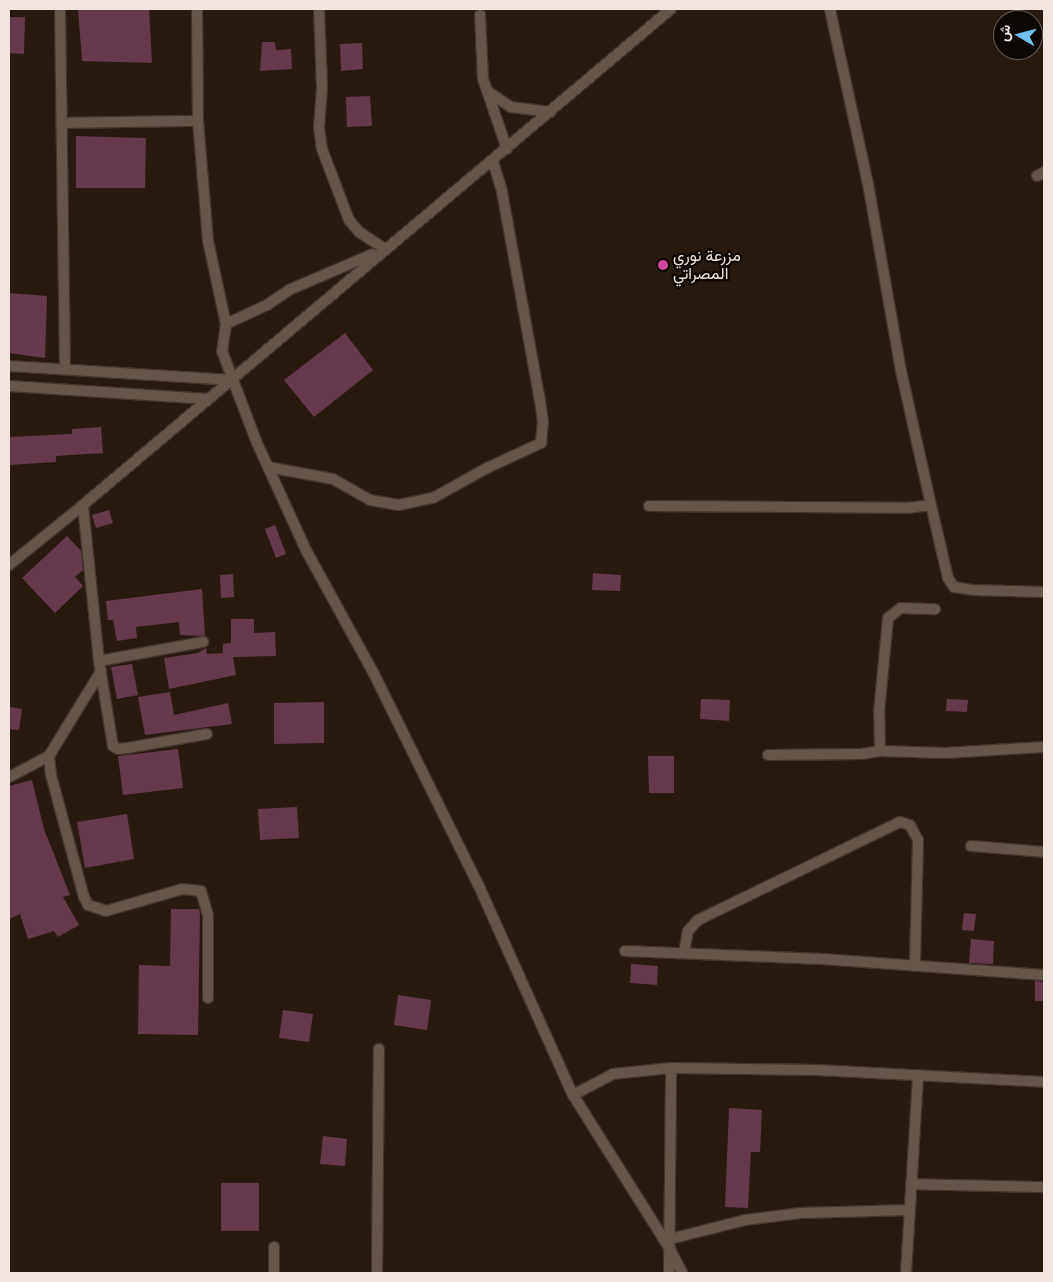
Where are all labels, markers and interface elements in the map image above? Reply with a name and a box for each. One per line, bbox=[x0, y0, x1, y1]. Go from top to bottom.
north arrow bbox=[993, 10, 1043, 60]
text: ش bbox=[995, 24, 1013, 43]
place label: مزرعة نوري المصراتي bbox=[673, 246, 741, 284]
marker: مزرعة نوري المصراتي bbox=[657, 259, 669, 271]

